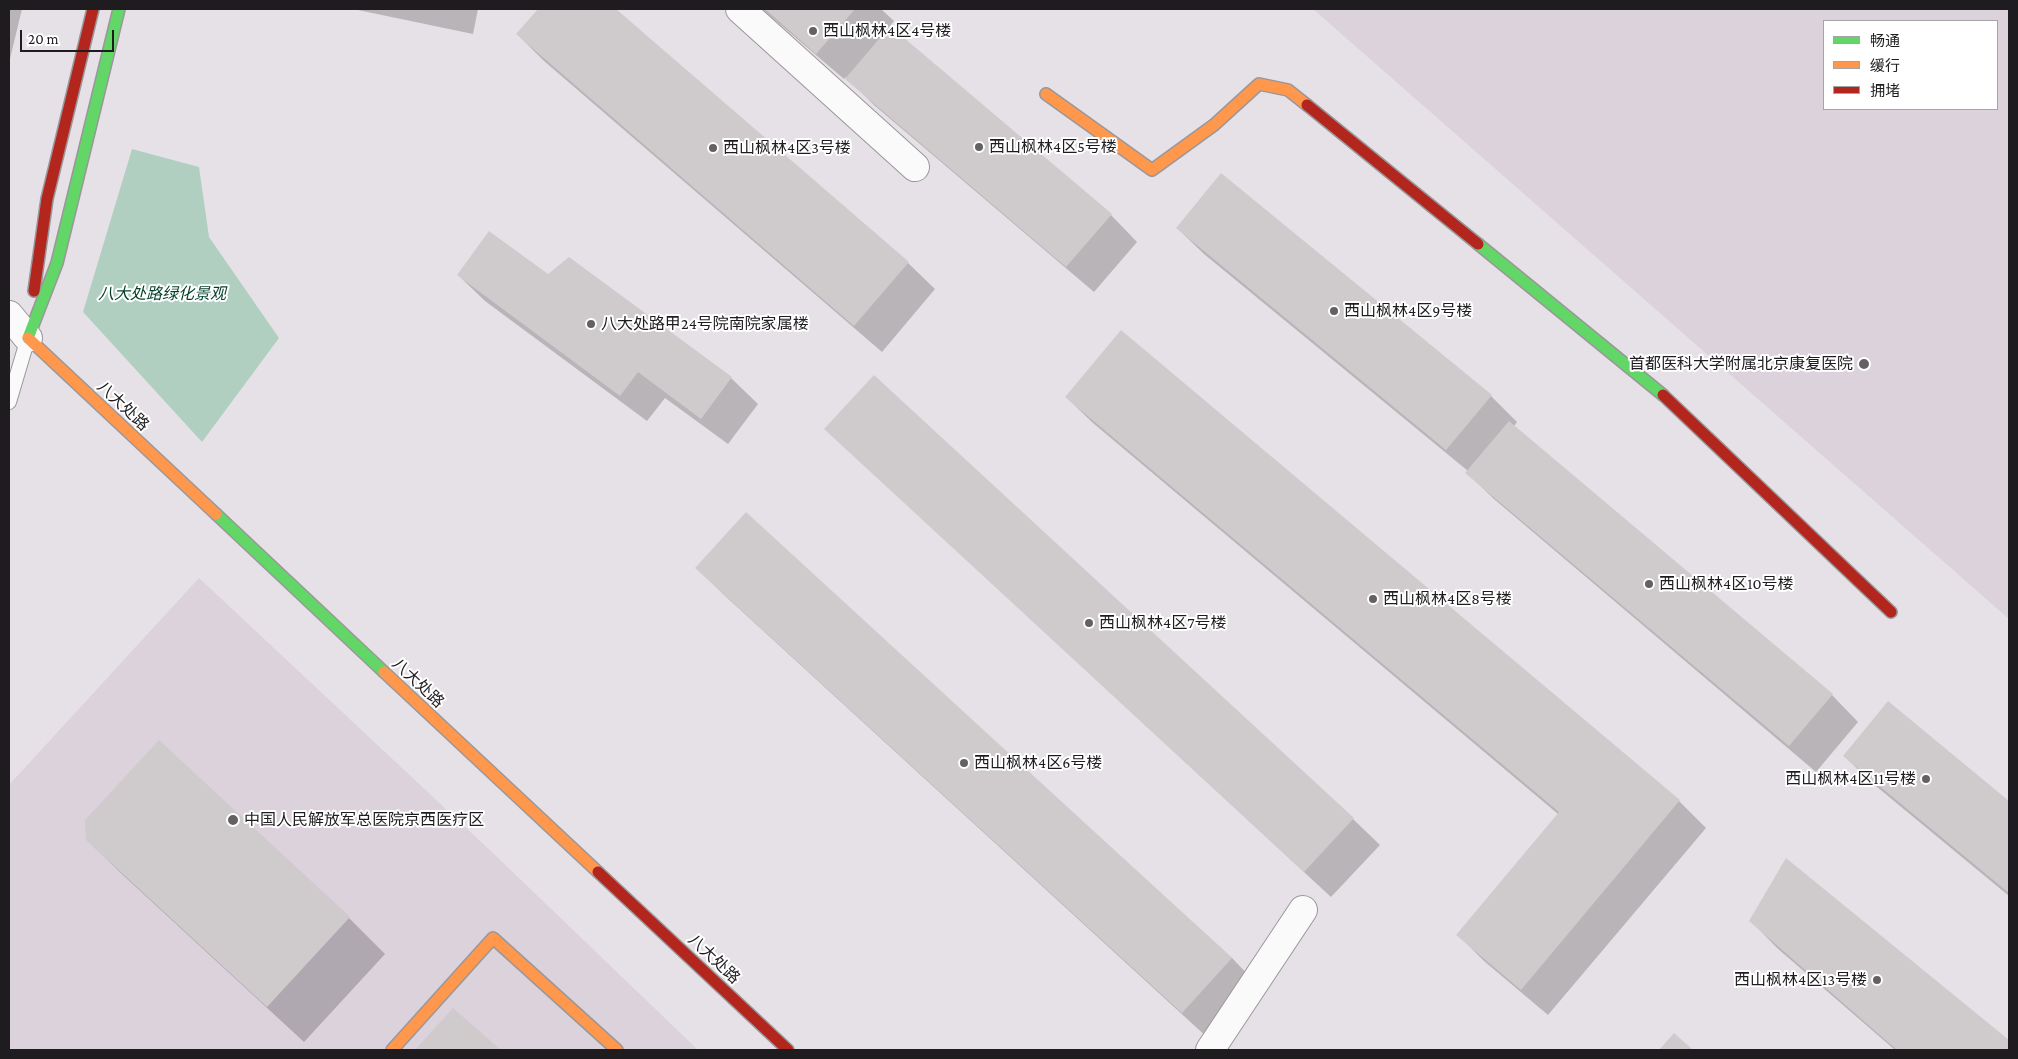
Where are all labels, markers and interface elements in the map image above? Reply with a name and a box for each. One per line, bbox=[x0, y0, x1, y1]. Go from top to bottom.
scale bar bbox=[22, 20, 116, 52]
legend bbox=[1823, 20, 1998, 110]
place label: 西山枫林4区4号楼 bbox=[823, 21, 951, 41]
marker: 西山枫林4区4号楼 bbox=[807, 25, 819, 37]
text: 20 m bbox=[28, 31, 59, 47]
text: 畅通 bbox=[1870, 33, 1900, 49]
text: 缓行 bbox=[1870, 58, 1900, 74]
text: 拥堵 bbox=[1870, 83, 1900, 99]
place label: 西山枫林4区5号楼 bbox=[989, 137, 1117, 157]
place label: 西山枫林4区3号楼 bbox=[723, 138, 851, 158]
marker: 西山枫林4区5号楼 bbox=[973, 141, 985, 153]
marker: 西山枫林4区3号楼 bbox=[707, 142, 719, 154]
park label: 八大处路绿化景观 bbox=[98, 284, 226, 304]
place label: 西山枫林4区9号楼 bbox=[1344, 301, 1472, 321]
marker: 西山枫林4区9号楼 bbox=[1328, 305, 1340, 317]
place label: 八大处路甲24号院南院家属楼 bbox=[601, 314, 809, 334]
marker: 八大处路甲24号院南院家属楼 bbox=[585, 318, 597, 330]
place label: 首都医科大学附属北京康复医院 bbox=[1629, 354, 1853, 374]
marker: 首都医科大学附属北京康复医院 bbox=[1857, 357, 1871, 371]
street label: 八大处路 bbox=[93, 377, 153, 435]
place label: 西山枫林4区10号楼 bbox=[1659, 574, 1794, 594]
marker: 西山枫林4区10号楼 bbox=[1643, 578, 1655, 590]
place label: 西山枫林4区8号楼 bbox=[1383, 589, 1512, 609]
marker: 西山枫林4区8号楼 bbox=[1367, 593, 1379, 605]
place label: 西山枫林4区7号楼 bbox=[1099, 613, 1227, 633]
marker: 西山枫林4区7号楼 bbox=[1083, 617, 1095, 629]
street label: 八大处路 bbox=[388, 654, 448, 712]
place label: 西山枫林4区6号楼 bbox=[974, 753, 1102, 773]
marker: 西山枫林4区6号楼 bbox=[958, 757, 970, 769]
place label: 西山枫林4区11号楼 bbox=[1785, 769, 1916, 789]
marker: 西山枫林4区11号楼 bbox=[1920, 773, 1932, 785]
place label: 中国人民解放军总医院京西医疗区 bbox=[244, 810, 484, 830]
marker: 中国人民解放军总医院京西医疗区 bbox=[226, 813, 240, 827]
street label: 八大处路 bbox=[684, 930, 744, 988]
place label: 西山枫林4区13号楼 bbox=[1734, 970, 1867, 990]
marker: 西山枫林4区13号楼 bbox=[1871, 974, 1883, 986]

